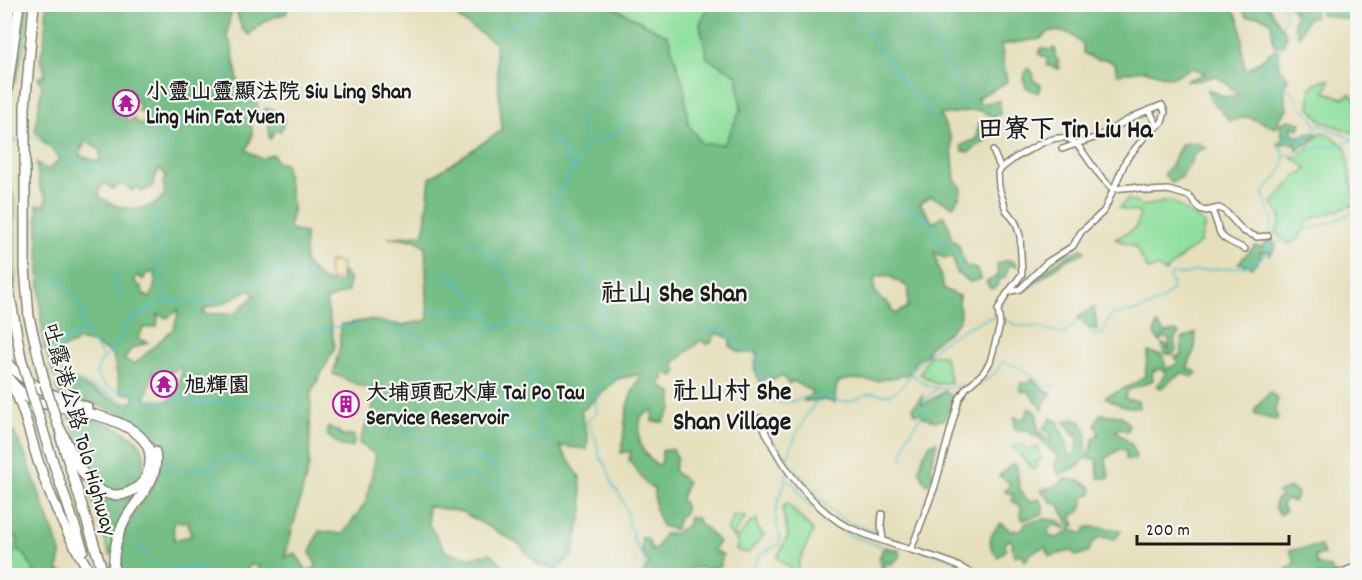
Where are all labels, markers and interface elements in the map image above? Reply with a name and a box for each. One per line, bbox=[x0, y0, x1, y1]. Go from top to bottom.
place label: 小靈山靈顯法院 Siu Ling Shan Ling Hin Fat Yuen bbox=[146, 78, 411, 134]
temple icon: 小靈山靈顯法院 Siu Ling Shan Ling Hin Fat Yuen bbox=[111, 88, 141, 118]
district label: 田寮下 Tin Liu Ha bbox=[977, 113, 1153, 150]
district label: 社山 She Shan bbox=[601, 277, 747, 314]
street label: 吐露港公路 Tolo Highway bbox=[32, 320, 123, 541]
temple icon: 旭輝園 bbox=[149, 369, 179, 399]
place label: 旭輝園 bbox=[184, 372, 250, 403]
district label: 社山村 She Shan Village bbox=[673, 375, 791, 442]
place label: 大埔頭配水庫 Tai Po Tau Service Reservoir bbox=[366, 379, 585, 435]
building icon: 大埔頭配水庫 Tai Po Tau Service Reservoir bbox=[331, 389, 361, 419]
scale bar bbox=[1137, 508, 1288, 546]
text: 200 m bbox=[1146, 519, 1190, 544]

